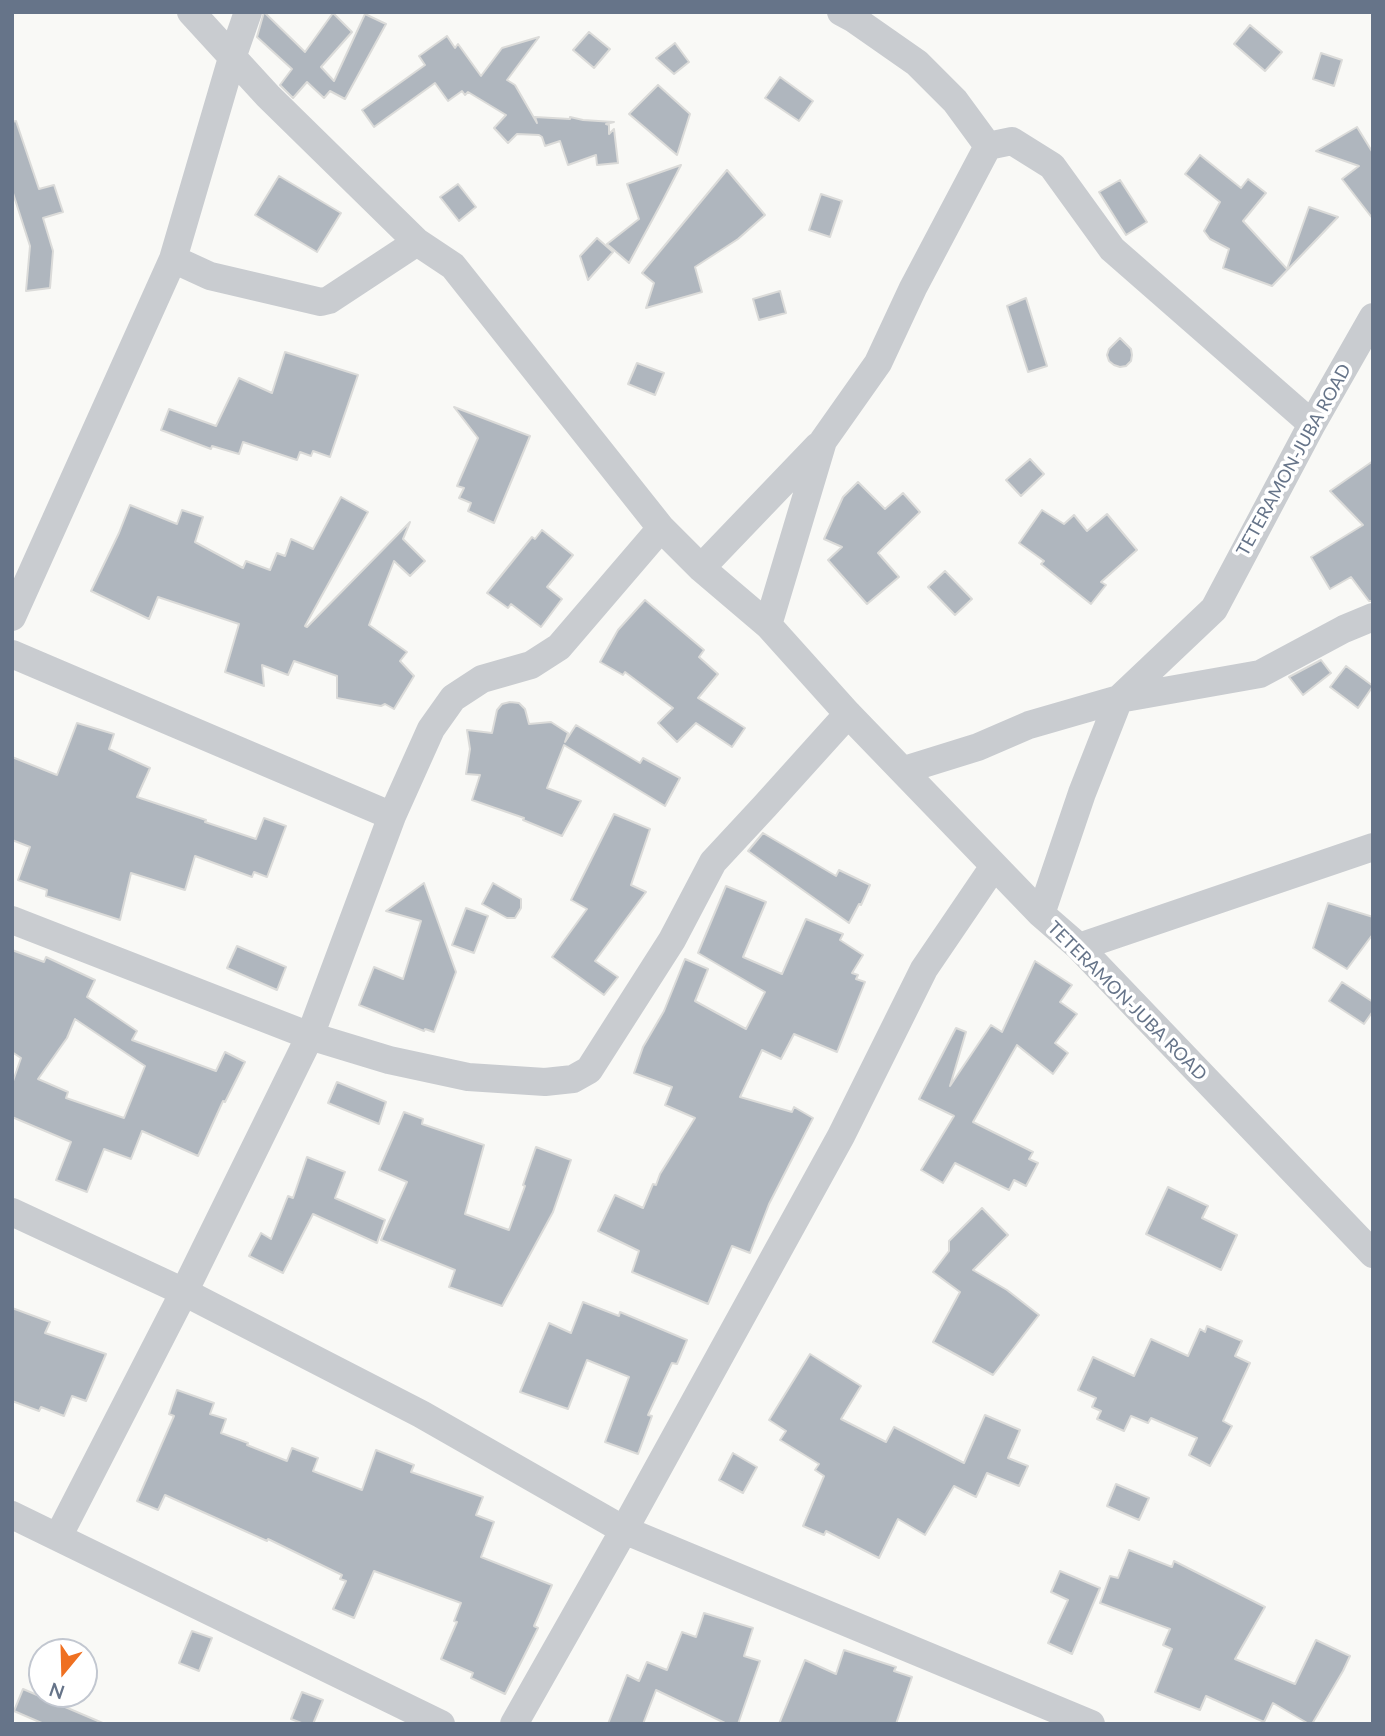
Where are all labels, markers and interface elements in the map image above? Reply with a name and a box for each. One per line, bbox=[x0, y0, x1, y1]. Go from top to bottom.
street label: TETERAMON-JUBA ROAD bbox=[1232, 360, 1356, 560]
street label: TETERAMON-JUBA ROAD bbox=[1043, 917, 1211, 1085]
north arrow bbox=[28, 1638, 98, 1708]
text: N bbox=[46, 1678, 67, 1705]

